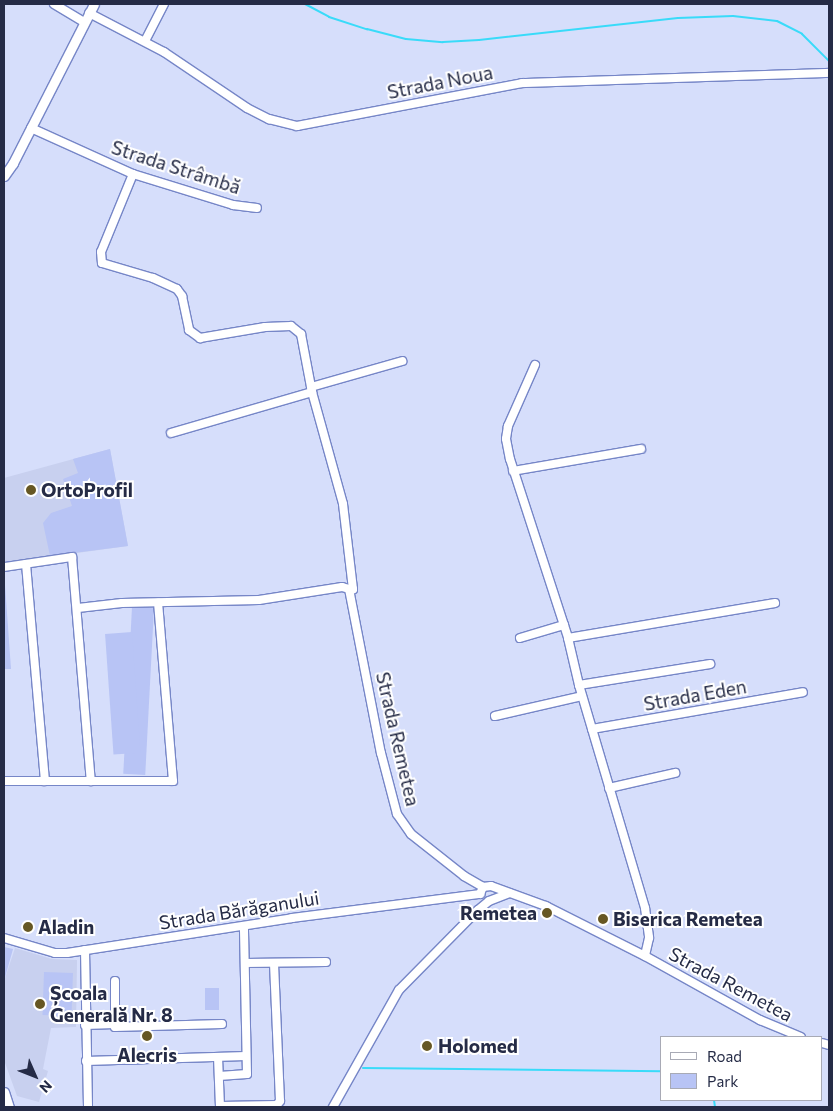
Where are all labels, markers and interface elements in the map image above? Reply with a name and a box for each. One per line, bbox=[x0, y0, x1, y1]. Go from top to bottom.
street label: Strada Noua bbox=[385, 61, 495, 103]
street label: Strada Strâmbă bbox=[109, 135, 243, 199]
place label: OrtoProfil bbox=[41, 479, 133, 501]
marker: OrtoProfil bbox=[25, 484, 37, 496]
street label: Strada Remetea bbox=[372, 670, 424, 808]
street label: Strada Eden bbox=[642, 675, 748, 715]
street label: Strada Bărăganului bbox=[157, 886, 321, 934]
place label: Remetea bbox=[460, 902, 537, 924]
marker: Remetea bbox=[541, 907, 553, 919]
place label: Biserica Remetea bbox=[613, 908, 763, 930]
marker: Biserica Remetea bbox=[597, 913, 609, 925]
place label: Aladin bbox=[38, 916, 94, 938]
marker: Aladin bbox=[22, 921, 34, 933]
street label: Strada Remetea bbox=[665, 942, 797, 1026]
place label: Școala Generală Nr. 8 bbox=[50, 982, 173, 1026]
marker: Școala Generală Nr. 8 bbox=[34, 998, 46, 1010]
marker: Alecris bbox=[141, 1030, 153, 1042]
place label: Holomed bbox=[438, 1035, 518, 1057]
legend bbox=[660, 1036, 823, 1101]
marker: Holomed bbox=[420, 1039, 434, 1053]
place label: Alecris bbox=[117, 1044, 177, 1066]
text: Road bbox=[707, 1047, 742, 1065]
north arrow bbox=[10, 1051, 60, 1101]
text: Park bbox=[707, 1072, 738, 1090]
text: N bbox=[36, 1077, 56, 1096]

